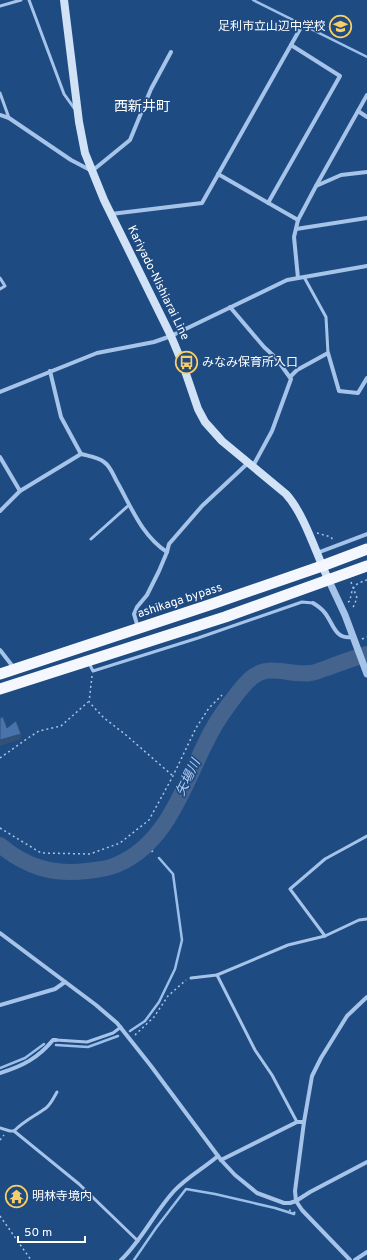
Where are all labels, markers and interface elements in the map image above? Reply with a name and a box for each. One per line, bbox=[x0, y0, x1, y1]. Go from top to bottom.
school or university icon: 足利市立山辺中学校 bbox=[328, 14, 354, 40]
place label: 足利市立山辺中学校 bbox=[218, 19, 326, 35]
district label: 西新井町 bbox=[114, 98, 170, 116]
street label: Kariyado-Nishiarai Line bbox=[123, 223, 193, 343]
bus stop icon: みなみ保育所入口 bbox=[173, 350, 199, 376]
place label: みなみ保育所入口 bbox=[202, 355, 298, 371]
street label: ashikaga bypass bbox=[136, 580, 224, 622]
water label: 矢場川 bbox=[173, 755, 206, 799]
temple icon: 明林寺境内 bbox=[4, 1184, 30, 1210]
place label: 明林寺境内 bbox=[32, 1189, 92, 1205]
scale bar bbox=[18, 1218, 85, 1244]
text: 50 m bbox=[24, 1225, 52, 1241]

